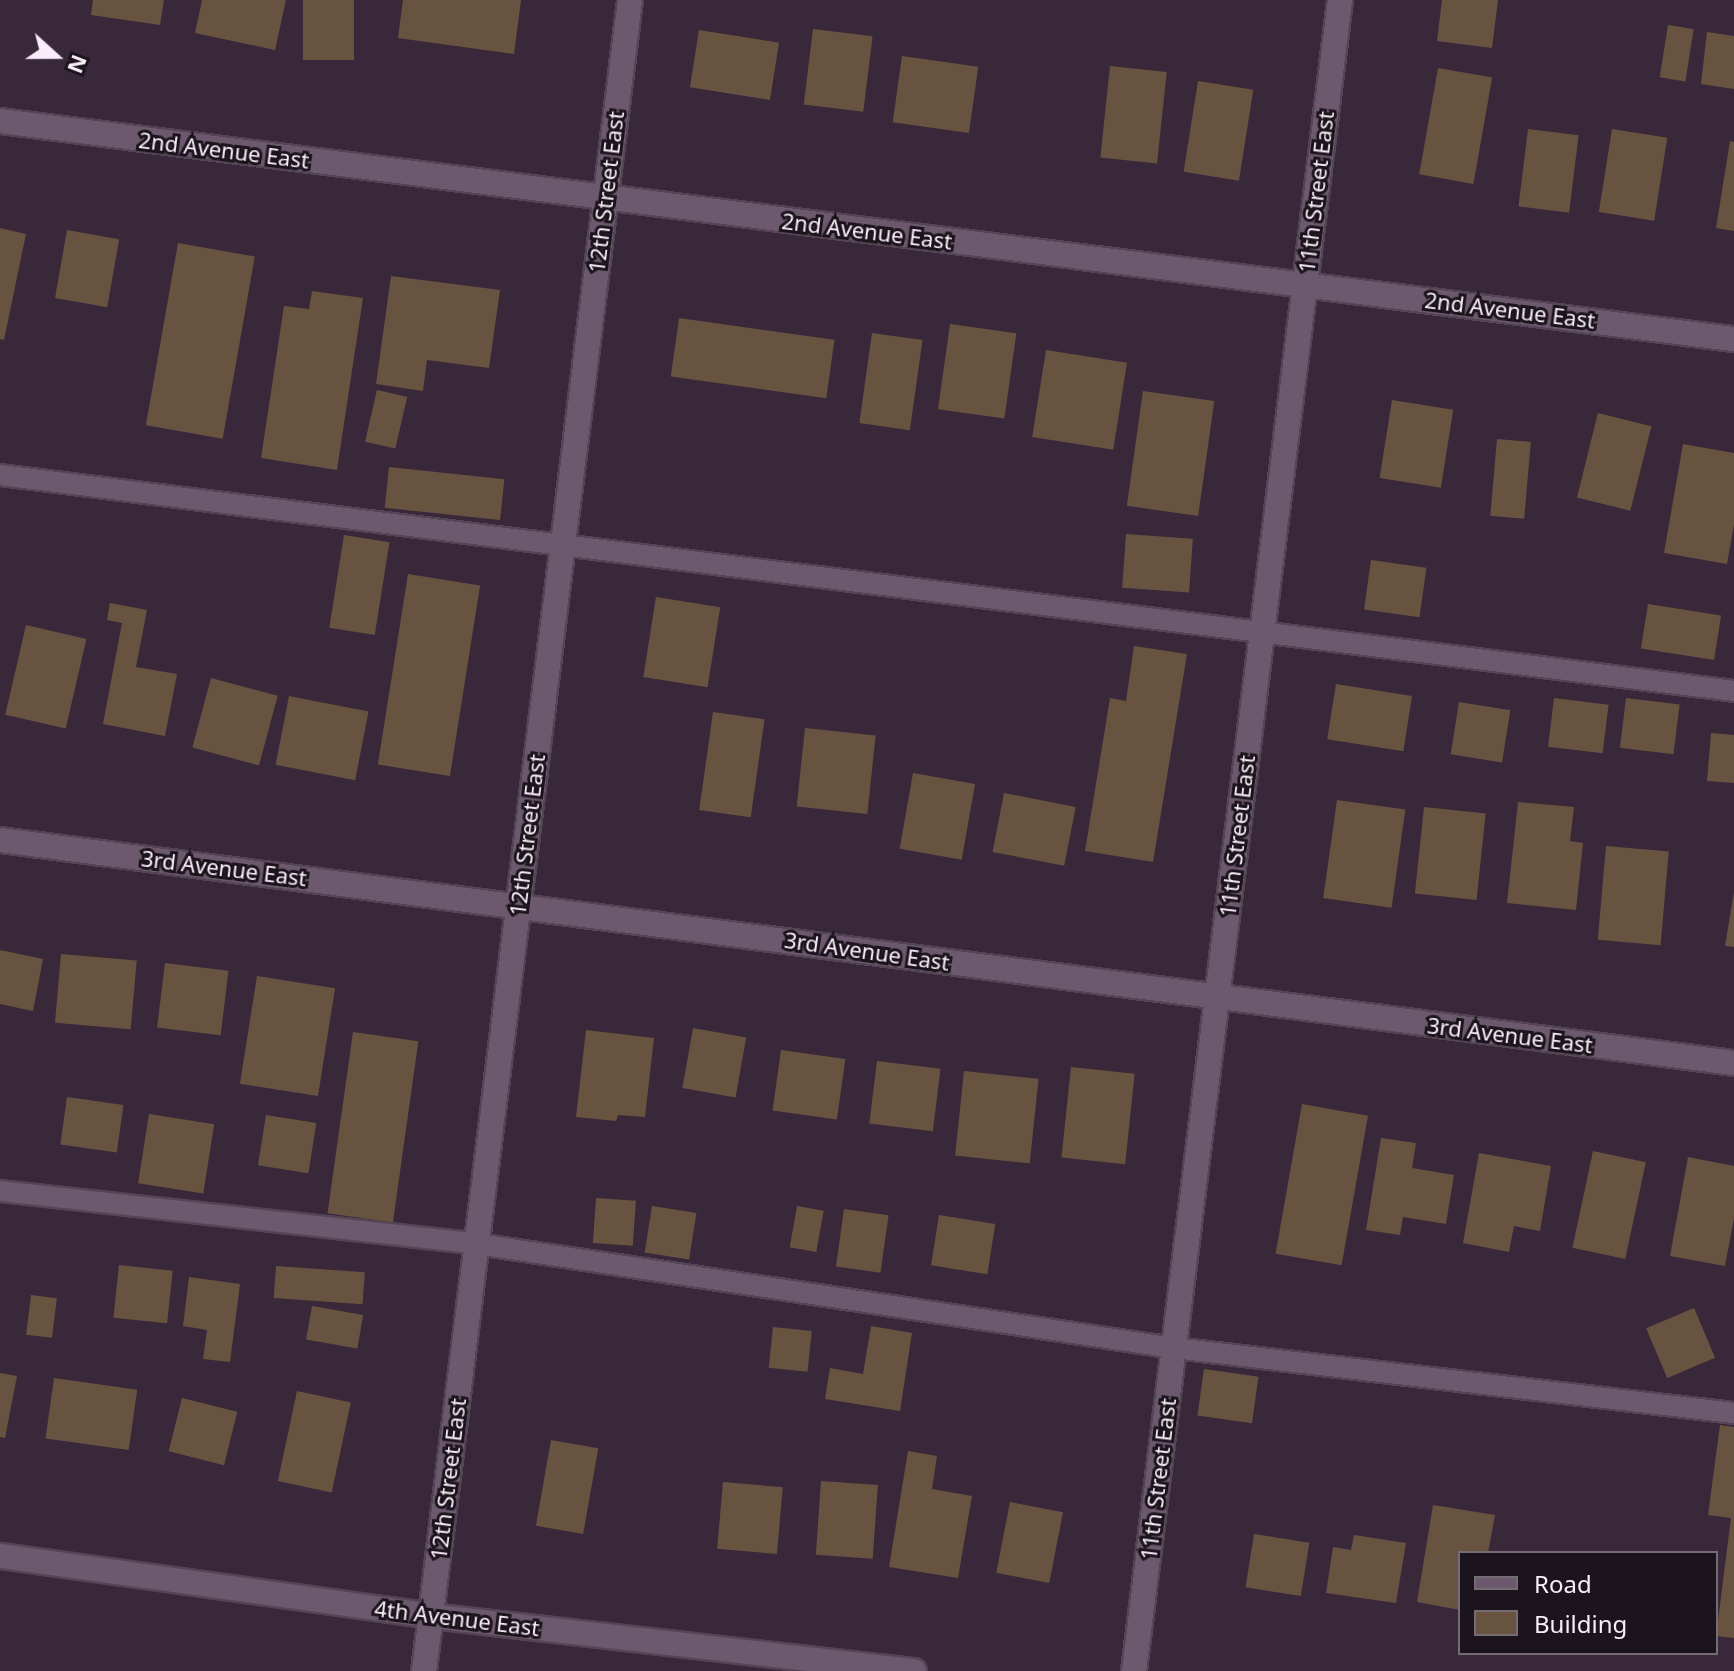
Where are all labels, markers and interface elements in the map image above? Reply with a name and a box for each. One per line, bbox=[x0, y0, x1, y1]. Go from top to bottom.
north arrow bbox=[16, 16, 96, 96]
text: N bbox=[61, 51, 96, 78]
street label: 12th Street East bbox=[583, 110, 629, 274]
street label: 11th Street East bbox=[1293, 110, 1339, 274]
street label: 2nd Avenue East bbox=[137, 126, 311, 174]
street label: 2nd Avenue East bbox=[780, 207, 954, 255]
street label: 2nd Avenue East bbox=[1423, 286, 1597, 334]
street label: 12th Street East bbox=[504, 753, 550, 917]
street label: 11th Street East bbox=[1214, 754, 1260, 918]
street label: 3rd Avenue East bbox=[140, 845, 308, 891]
street label: 3rd Avenue East bbox=[783, 926, 951, 976]
street label: 3rd Avenue East bbox=[1426, 1012, 1594, 1058]
street label: 12th Street East bbox=[425, 1397, 471, 1561]
street label: 11th Street East bbox=[1135, 1397, 1181, 1561]
legend bbox=[1458, 1551, 1718, 1655]
text: Road bbox=[1534, 1567, 1592, 1600]
street label: 4th Avenue East bbox=[373, 1595, 541, 1641]
text: Building bbox=[1534, 1607, 1627, 1640]

